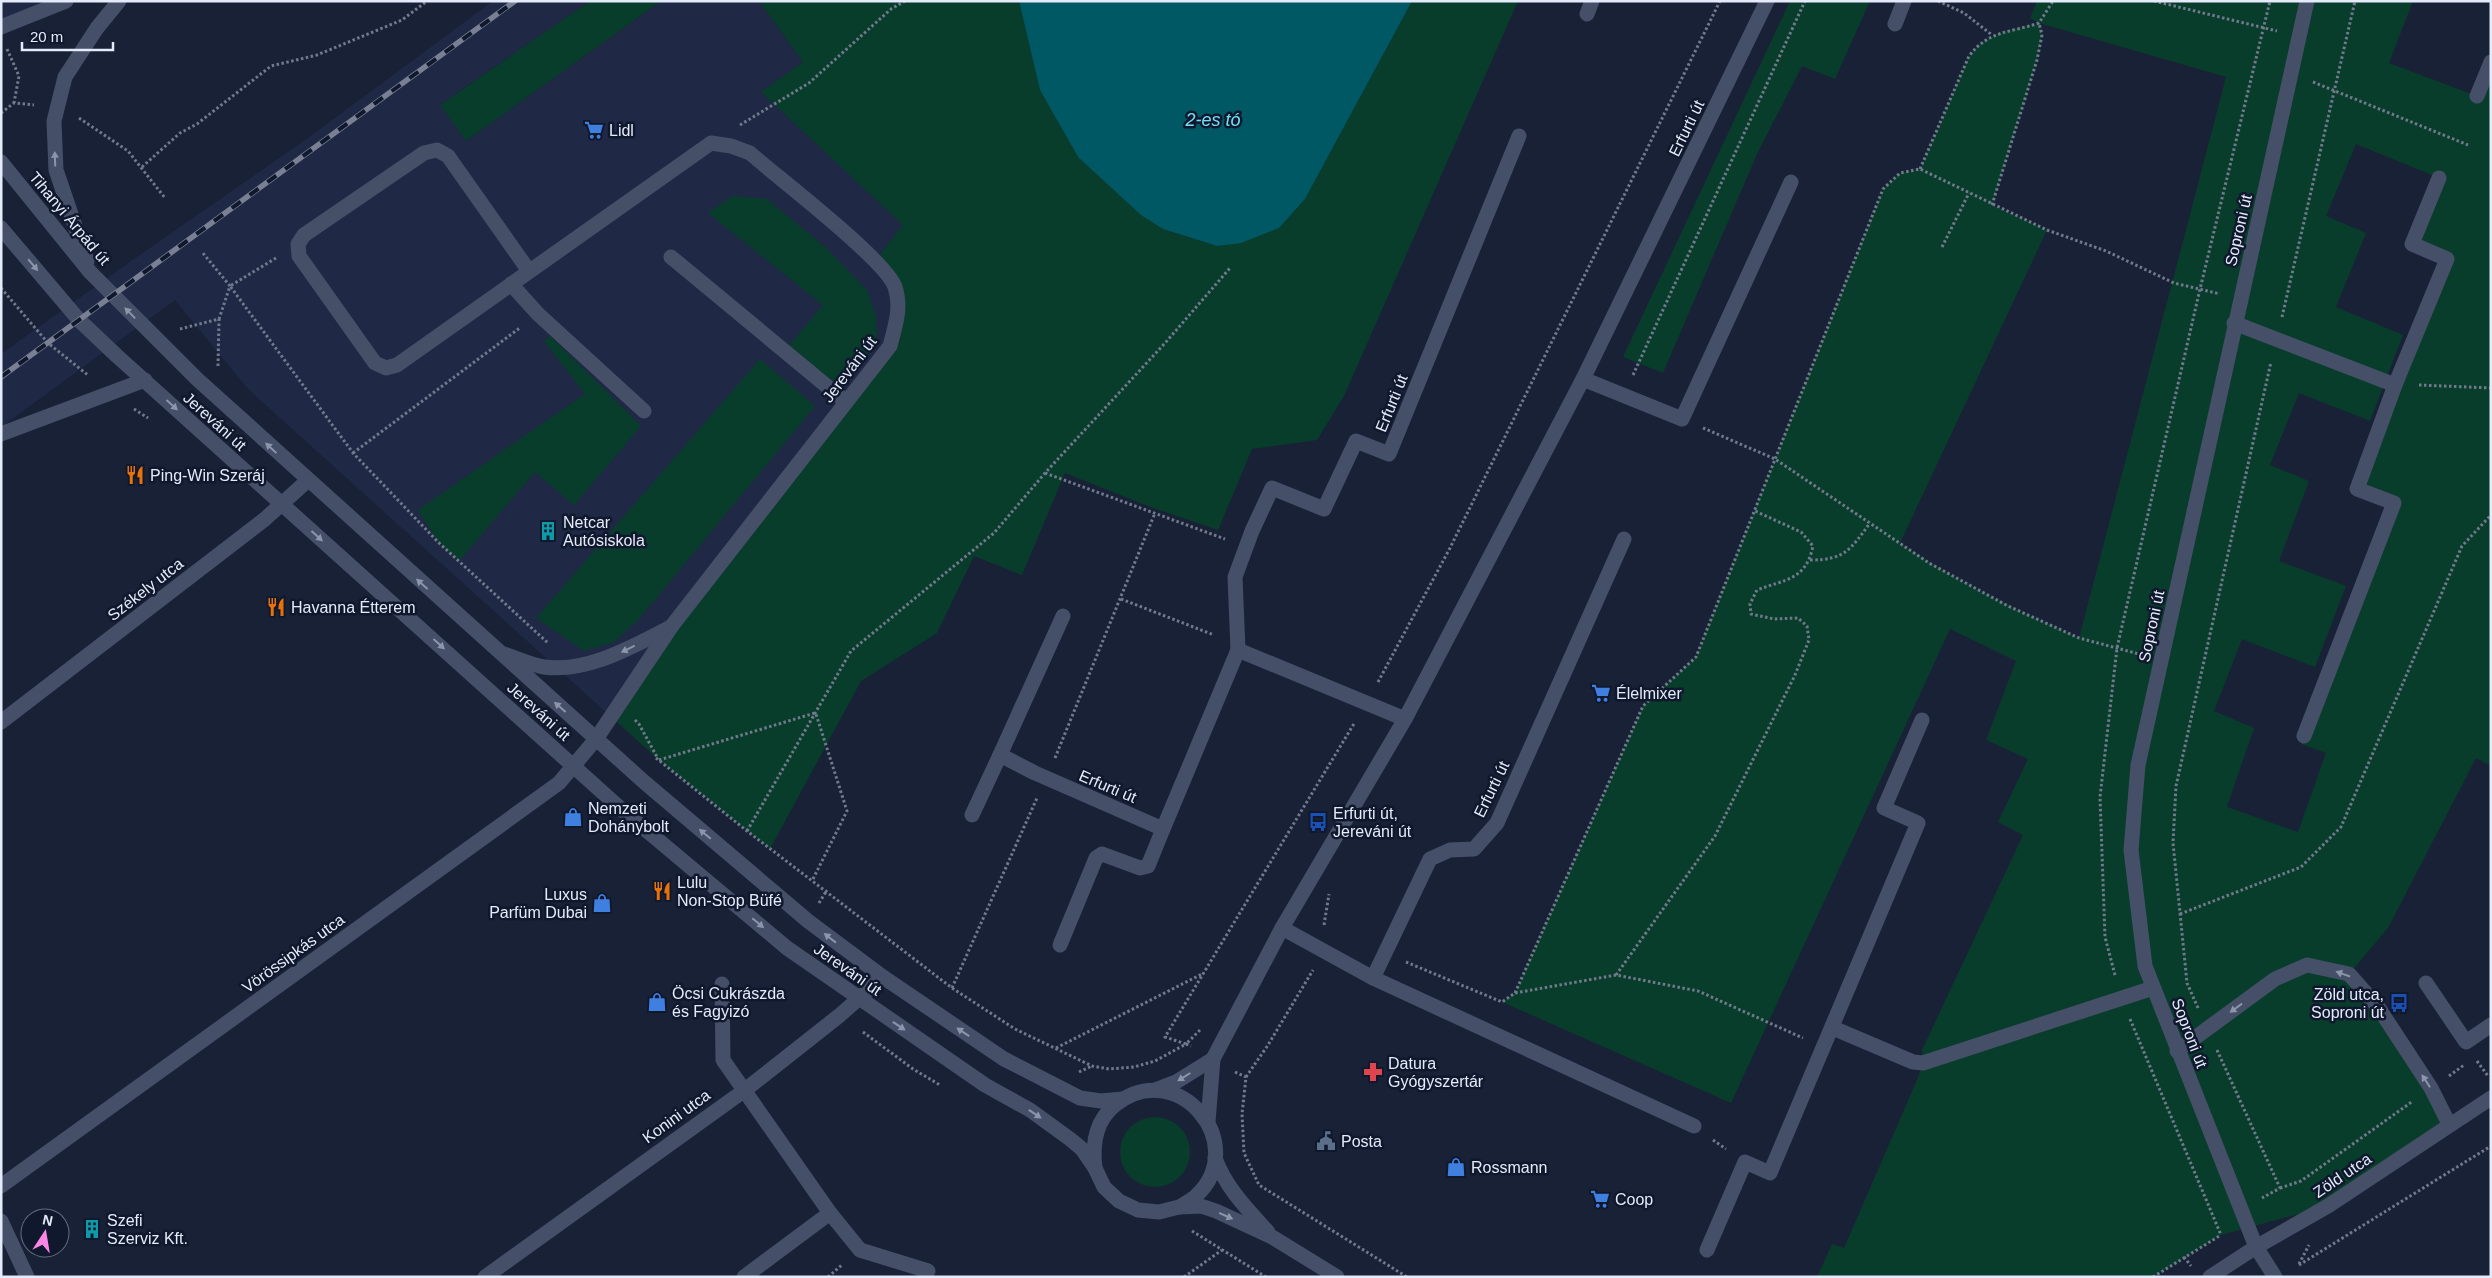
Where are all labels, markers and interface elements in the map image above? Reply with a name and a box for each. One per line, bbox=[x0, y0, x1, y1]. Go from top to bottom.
scale bar bbox=[22, 20, 114, 52]
text: 20 m bbox=[30, 28, 63, 45]
street label: Erfurti út bbox=[1666, 97, 1708, 159]
water label: 2-es tó bbox=[1184, 110, 1241, 130]
supermarket icon: Lidl bbox=[583, 119, 605, 141]
place label: Lidl bbox=[609, 122, 634, 139]
one-way arrow bbox=[51, 150, 59, 166]
street label: Tihanyi Árpád út bbox=[26, 168, 115, 269]
street label: Soproni út bbox=[2222, 192, 2255, 268]
one-way arrow bbox=[27, 259, 39, 271]
one-way arrow bbox=[125, 308, 137, 320]
street label: Jereváni út bbox=[819, 332, 880, 406]
street label: Erfurti út bbox=[1372, 371, 1411, 434]
street label: Jereváni út bbox=[180, 389, 250, 454]
one-way arrow bbox=[165, 399, 177, 411]
one-way arrow bbox=[265, 442, 277, 454]
restaurant icon: Ping-Win Szeráj bbox=[124, 464, 146, 486]
place label: Ping-Win Szeráj bbox=[150, 467, 265, 484]
place label: Netcar Autósiskola bbox=[563, 514, 645, 549]
building icon: Netcar Autósiskola bbox=[537, 520, 559, 542]
one-way arrow bbox=[311, 531, 324, 542]
street label: Székely utca bbox=[104, 555, 186, 624]
one-way arrow bbox=[417, 578, 429, 590]
street label: Soproni út bbox=[2136, 588, 2168, 664]
restaurant icon: Havanna Étterem bbox=[265, 596, 287, 618]
place label: Havanna Étterem bbox=[291, 598, 416, 616]
one-way arrow bbox=[432, 638, 444, 650]
one-way arrow bbox=[621, 645, 635, 653]
street label: Jereváni út bbox=[504, 679, 574, 744]
supermarket icon: Élelmixer bbox=[1590, 682, 1612, 704]
place label: Élelmixer bbox=[1616, 684, 1682, 702]
one-way arrow bbox=[554, 702, 566, 713]
street label: Erfurti út bbox=[1471, 758, 1513, 820]
street label: Erfurti út bbox=[1077, 767, 1139, 806]
place label: Nemzeti Dohánybolt bbox=[588, 800, 670, 835]
place label: Erfurti út, Jereváni út bbox=[1333, 805, 1412, 840]
shop icon: Nemzeti Dohánybolt bbox=[562, 806, 584, 828]
bus stop icon: Erfurti út, Jereváni út bbox=[1307, 811, 1329, 833]
one-way arrow bbox=[699, 828, 712, 839]
place label: Lulu Non-Stop Büfé bbox=[677, 874, 782, 909]
restaurant icon: Lulu Non-Stop Büfé bbox=[651, 880, 673, 902]
place label: Luxus Parfüm Dubai bbox=[489, 886, 587, 921]
shop icon: Luxus Parfüm Dubai bbox=[591, 892, 613, 914]
street label: Vörössipkás utca bbox=[239, 911, 348, 996]
one-way arrow bbox=[751, 918, 764, 929]
one-way arrow bbox=[824, 932, 837, 943]
street label: Jereváni út bbox=[811, 940, 885, 999]
one-way arrow bbox=[2335, 970, 2350, 978]
place label: Öcsi Cukrászda és Fagyizó bbox=[672, 985, 785, 1020]
place label: Zöld utca, Soproni út bbox=[2311, 986, 2385, 1021]
shop icon: Öcsi Cukrászda és Fagyizó bbox=[646, 991, 668, 1013]
bus stop icon: Zöld utca, Soproni út bbox=[2388, 992, 2410, 1014]
street label: Soproni út bbox=[2169, 996, 2211, 1071]
one-way arrow bbox=[2229, 1003, 2243, 1013]
one-way arrow bbox=[892, 1021, 906, 1031]
one-way arrow bbox=[957, 1027, 970, 1037]
place label: Datura Gyógyszertár bbox=[1388, 1055, 1484, 1090]
pharmacy icon: Datura Gyógyszertár bbox=[1362, 1061, 1384, 1083]
one-way arrow bbox=[1178, 1072, 1191, 1081]
one-way arrow bbox=[2421, 1074, 2431, 1087]
street label: Konini utca bbox=[639, 1086, 713, 1147]
one-way arrow bbox=[1029, 1109, 1042, 1119]
public building icon: Posta bbox=[1315, 1130, 1337, 1152]
place label: Posta bbox=[1341, 1133, 1382, 1150]
street label: Zöld utca bbox=[2310, 1150, 2374, 1201]
shop icon: Rossmann bbox=[1445, 1156, 1467, 1178]
place label: Rossmann bbox=[1471, 1159, 1547, 1176]
supermarket icon: Coop bbox=[1589, 1188, 1611, 1210]
place label: Coop bbox=[1615, 1191, 1653, 1208]
north arrow bbox=[20, 1208, 70, 1258]
text: N bbox=[41, 1211, 54, 1229]
place label: Szefi Szerviz Kft. bbox=[107, 1212, 188, 1247]
one-way arrow bbox=[1219, 1212, 1233, 1220]
building icon: Szefi Szerviz Kft. bbox=[81, 1218, 103, 1240]

